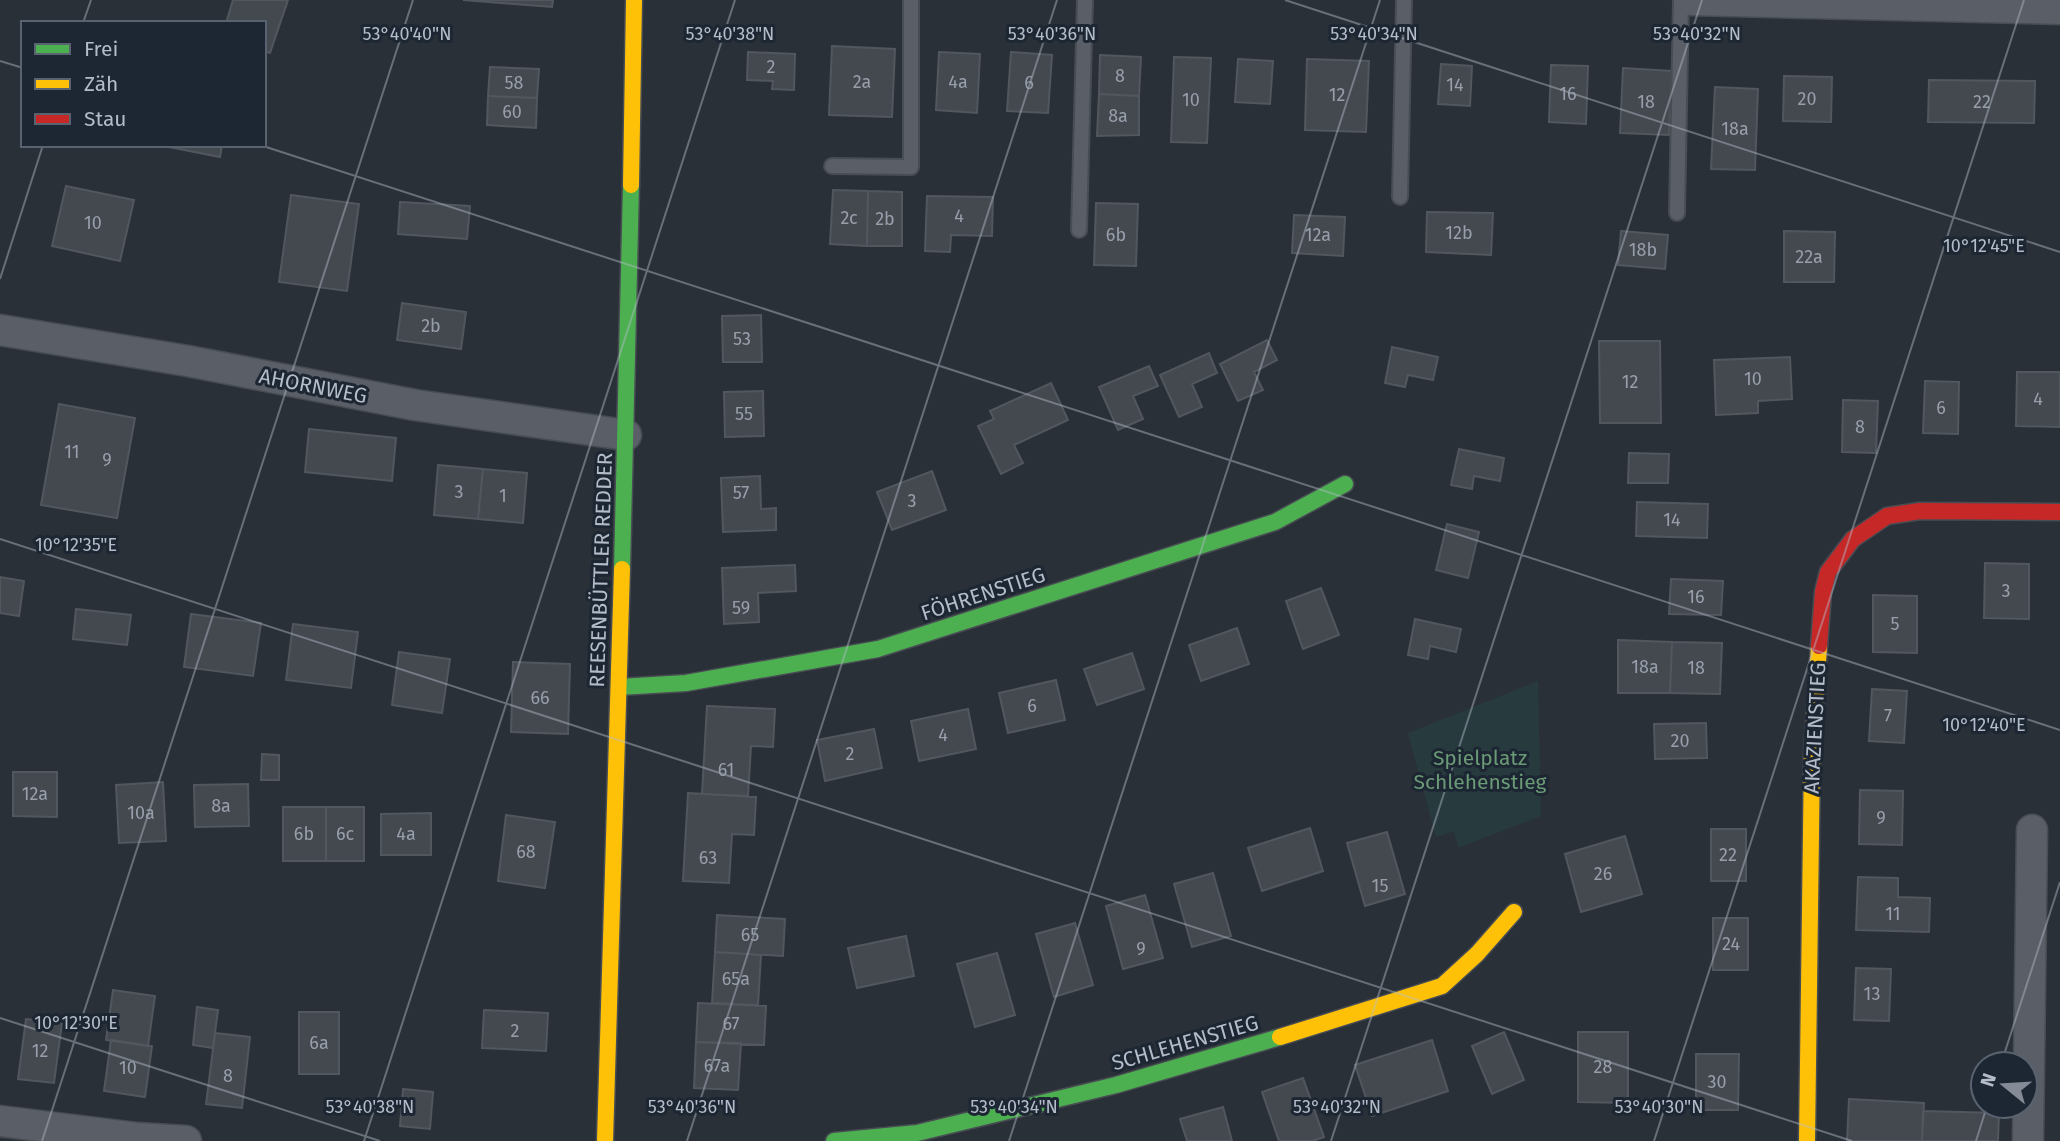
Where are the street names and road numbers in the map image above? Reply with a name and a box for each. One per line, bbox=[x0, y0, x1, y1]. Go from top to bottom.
street label: AHORNWEG bbox=[257, 363, 369, 409]
street label: REESENBÜTTLER REDDER bbox=[584, 452, 618, 688]
street label: FÖHRENSTIEG bbox=[917, 562, 1049, 626]
street label: AKAZIENSTIEG bbox=[1799, 662, 1831, 794]
street label: SCHLEHENSTIEG bbox=[1109, 1010, 1261, 1076]

